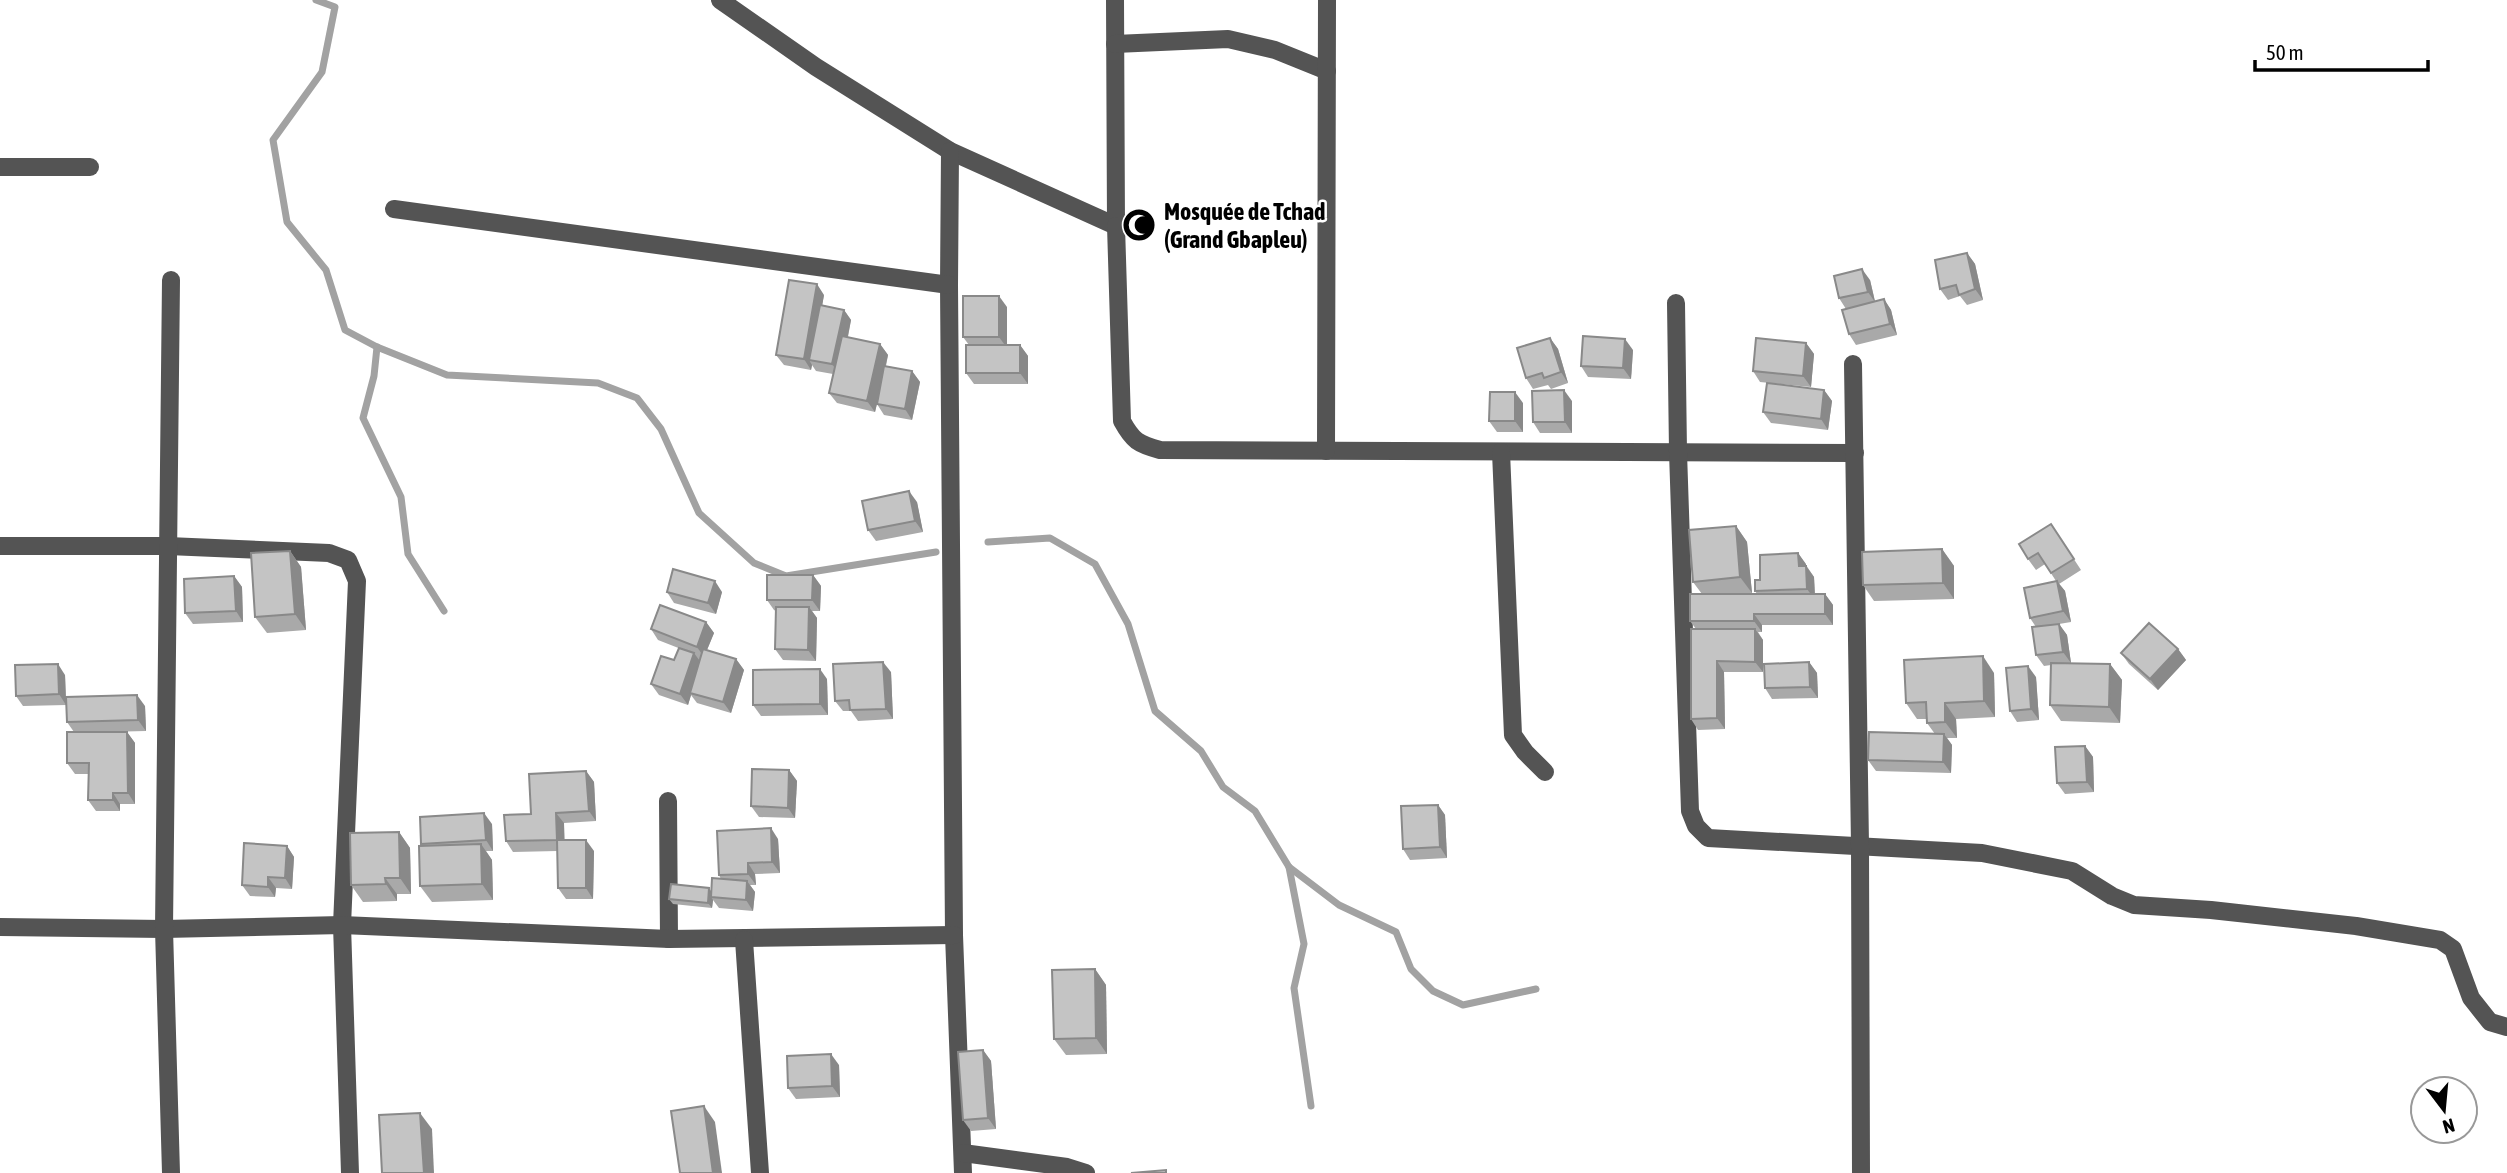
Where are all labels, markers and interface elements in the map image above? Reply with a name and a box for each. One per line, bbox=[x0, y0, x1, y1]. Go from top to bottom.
scale bar bbox=[2255, 28, 2428, 72]
text: 50 m bbox=[2266, 40, 2304, 64]
place label: Mosquée de Tchad (Grand Gbapleu) bbox=[1164, 198, 1325, 253]
mosque icon: Mosquée de Tchad (Grand Gbapleu) bbox=[1120, 206, 1158, 244]
north arrow bbox=[2409, 1075, 2479, 1145]
text: N bbox=[2440, 1114, 2457, 1138]

